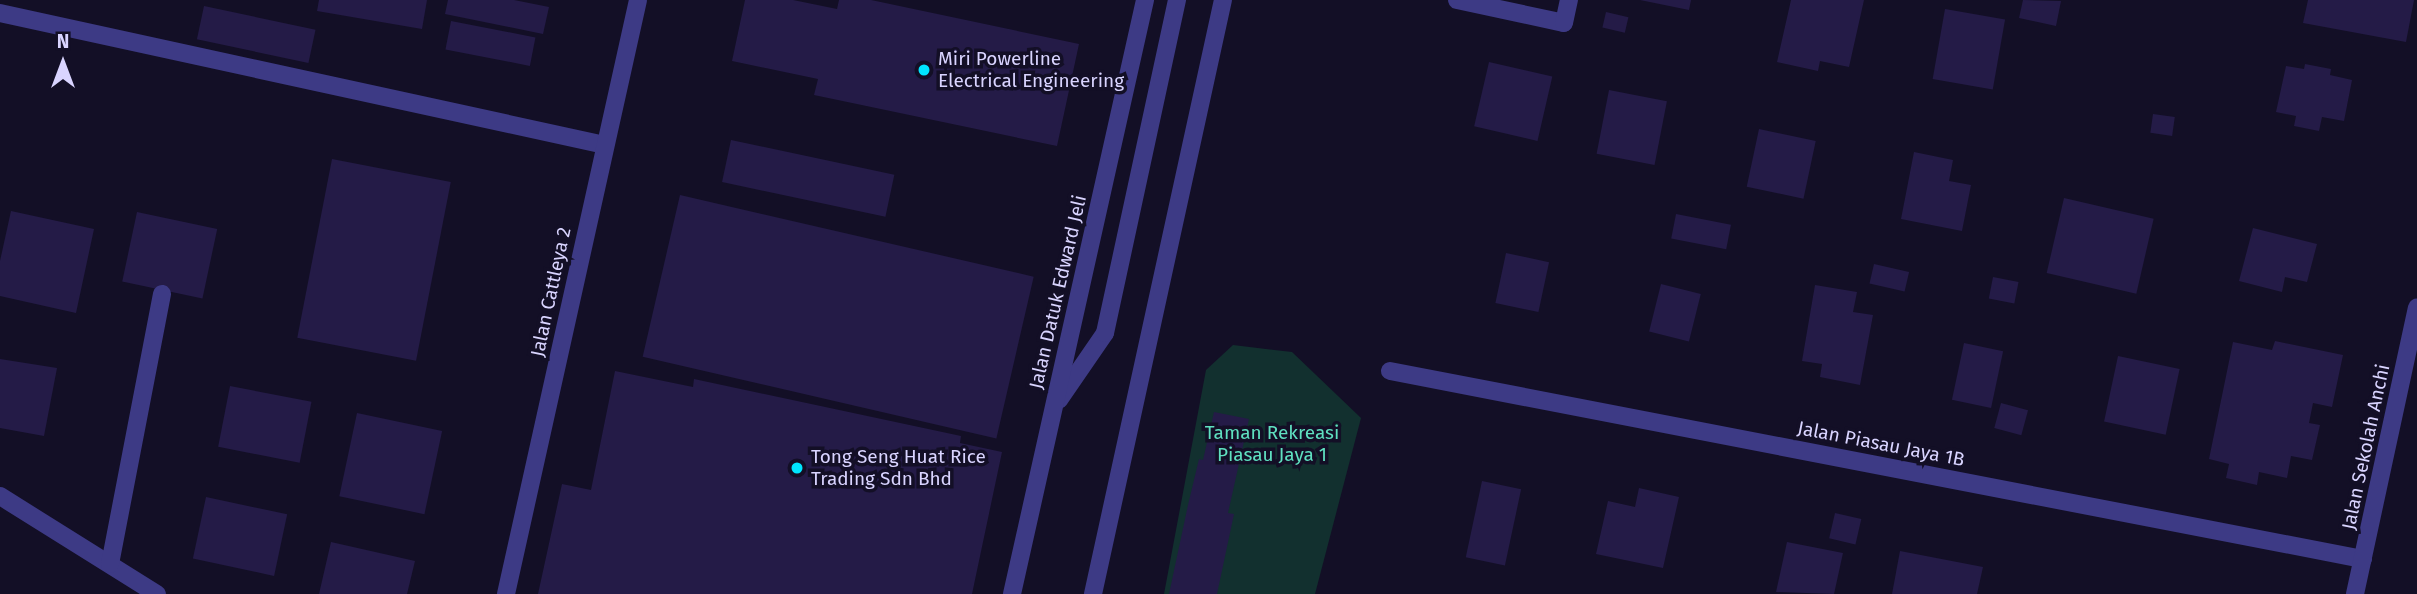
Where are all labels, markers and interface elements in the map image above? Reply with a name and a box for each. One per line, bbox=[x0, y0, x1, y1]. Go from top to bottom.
north arrow bbox=[28, 28, 98, 98]
text: N bbox=[57, 30, 69, 53]
place label: Miri Powerline Electrical Engineering bbox=[938, 48, 1124, 92]
marker: Miri Powerline Electrical Engineering bbox=[916, 62, 932, 78]
street label: Jalan Datuk Edward Jeli bbox=[1025, 193, 1091, 391]
street label: Jalan Cattleya 2 bbox=[526, 225, 576, 359]
street label: Jalan Sekolah Anchi bbox=[2337, 362, 2395, 532]
street label: Jalan Piasau Jaya 1B bbox=[1796, 417, 1966, 471]
park label: Taman Rekreasi Piasau Jaya 1 bbox=[1205, 422, 1339, 466]
place label: Tong Seng Huat Rice Trading Sdn Bhd bbox=[811, 446, 986, 490]
marker: Tong Seng Huat Rice Trading Sdn Bhd bbox=[789, 460, 805, 476]

